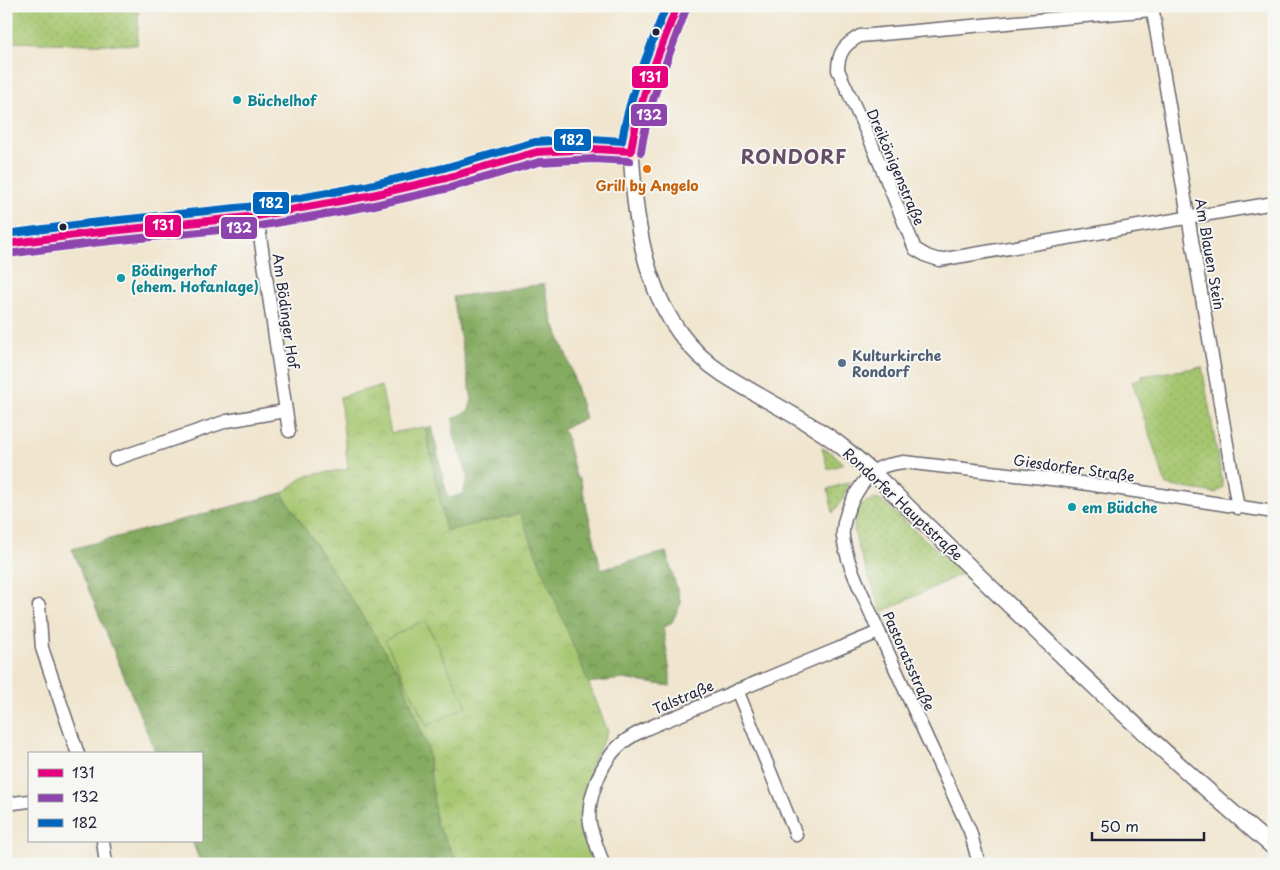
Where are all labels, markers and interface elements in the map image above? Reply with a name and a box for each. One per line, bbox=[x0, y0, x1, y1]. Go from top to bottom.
unlabelled marker bbox=[651, 27, 661, 37]
line badge: 131 bbox=[631, 65, 669, 89]
text: 131 bbox=[639, 66, 661, 87]
place label: Büchelhof bbox=[247, 90, 318, 111]
marker: Büchelhof bbox=[231, 94, 243, 106]
line badge: 132 bbox=[630, 103, 668, 127]
text: 132 bbox=[636, 104, 662, 125]
street label: Dreikönigenstraße bbox=[862, 105, 930, 229]
line badge: 182 bbox=[553, 128, 592, 152]
text: 182 bbox=[560, 129, 584, 150]
district label: RONDORF bbox=[741, 142, 847, 170]
marker: Grill by Angelo bbox=[641, 163, 653, 175]
place label: Grill by Angelo bbox=[596, 175, 698, 196]
line badge: 182 bbox=[252, 191, 290, 215]
text: 182 bbox=[259, 192, 283, 213]
street label: Am Blauen Stein bbox=[1190, 196, 1230, 312]
line badge: 131 bbox=[144, 214, 182, 238]
text: 131 bbox=[152, 214, 174, 235]
line badge: 132 bbox=[220, 216, 258, 240]
text: 132 bbox=[226, 217, 252, 238]
unlabelled marker bbox=[58, 222, 68, 232]
street label: Am Bödinger Hof bbox=[268, 252, 305, 371]
place label: Bödingerhof (ehem. Hofanlage) bbox=[131, 260, 259, 297]
marker: Bödingerhof (ehem. Hofanlage) bbox=[115, 272, 127, 284]
place label: Kulturkirche Rondorf bbox=[852, 345, 942, 382]
marker: Kulturkirche Rondorf bbox=[836, 357, 848, 369]
street label: Rondorfer Hauptstraße bbox=[838, 443, 968, 565]
street label: Giesdorfer Straße bbox=[1012, 449, 1136, 487]
place label: em Büdche bbox=[1082, 497, 1158, 518]
marker: em Büdche bbox=[1066, 501, 1078, 513]
street label: Pastoratsstraße bbox=[878, 608, 940, 714]
street label: Talstraße bbox=[649, 675, 717, 719]
legend bbox=[28, 752, 202, 842]
text: 131 bbox=[72, 760, 94, 783]
text: 132 bbox=[72, 784, 99, 807]
text: 182 bbox=[72, 810, 97, 833]
scale bar bbox=[1092, 810, 1205, 842]
text: 50 m bbox=[1100, 814, 1139, 837]

